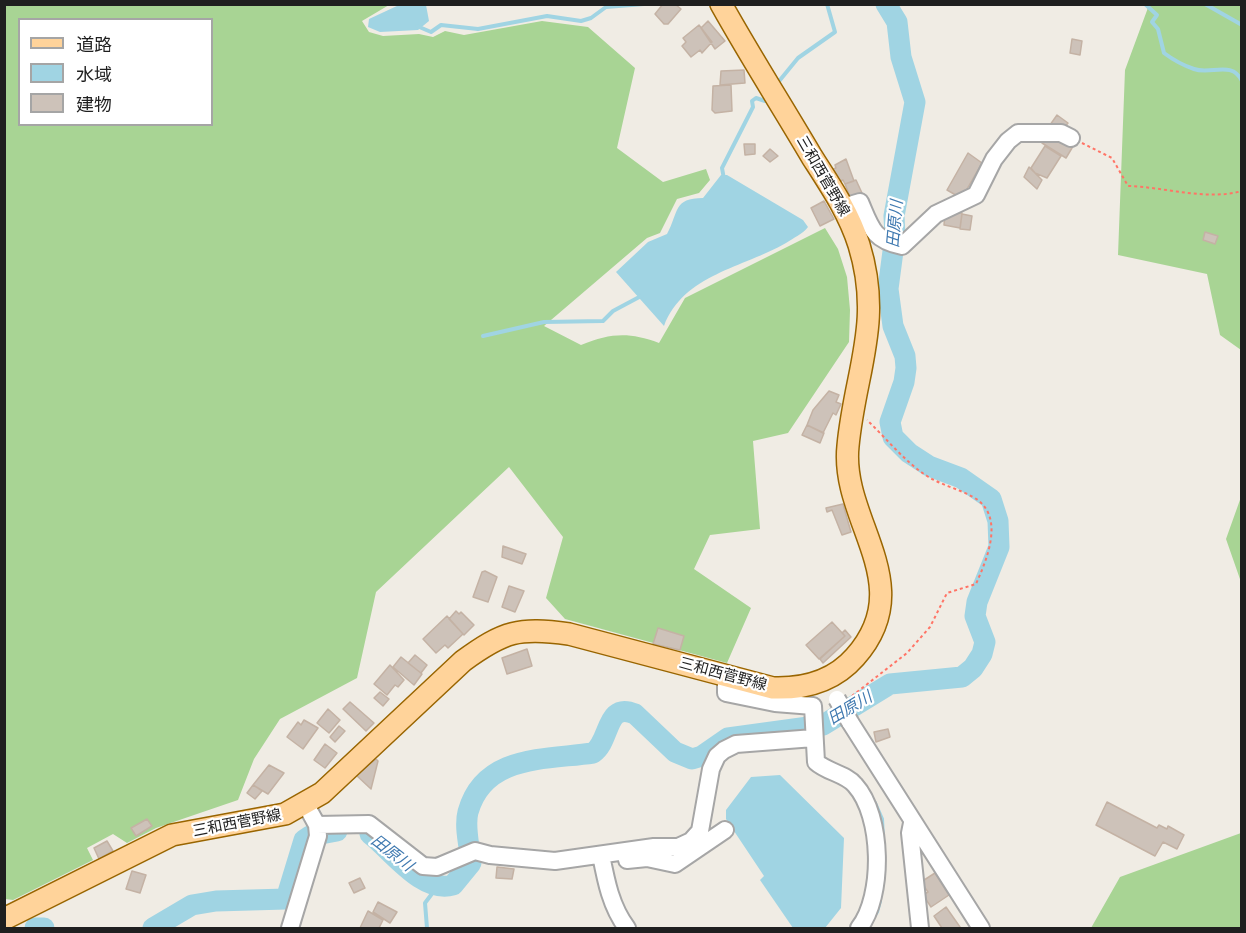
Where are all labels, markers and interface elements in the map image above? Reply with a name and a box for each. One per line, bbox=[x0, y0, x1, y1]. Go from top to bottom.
legend bbox=[18, 18, 213, 126]
text: 道路 bbox=[76, 34, 112, 55]
text: 水域 bbox=[76, 64, 112, 85]
text: 建物 bbox=[76, 94, 112, 115]
street label: 三和西菅野線 bbox=[793, 133, 853, 219]
water label: 田原川 bbox=[883, 199, 907, 249]
street label: 三和西菅野線 bbox=[677, 654, 769, 694]
water label: 田原川 bbox=[824, 687, 876, 729]
street label: 三和西菅野線 bbox=[191, 806, 283, 840]
water label: 田原川 bbox=[367, 831, 417, 875]

